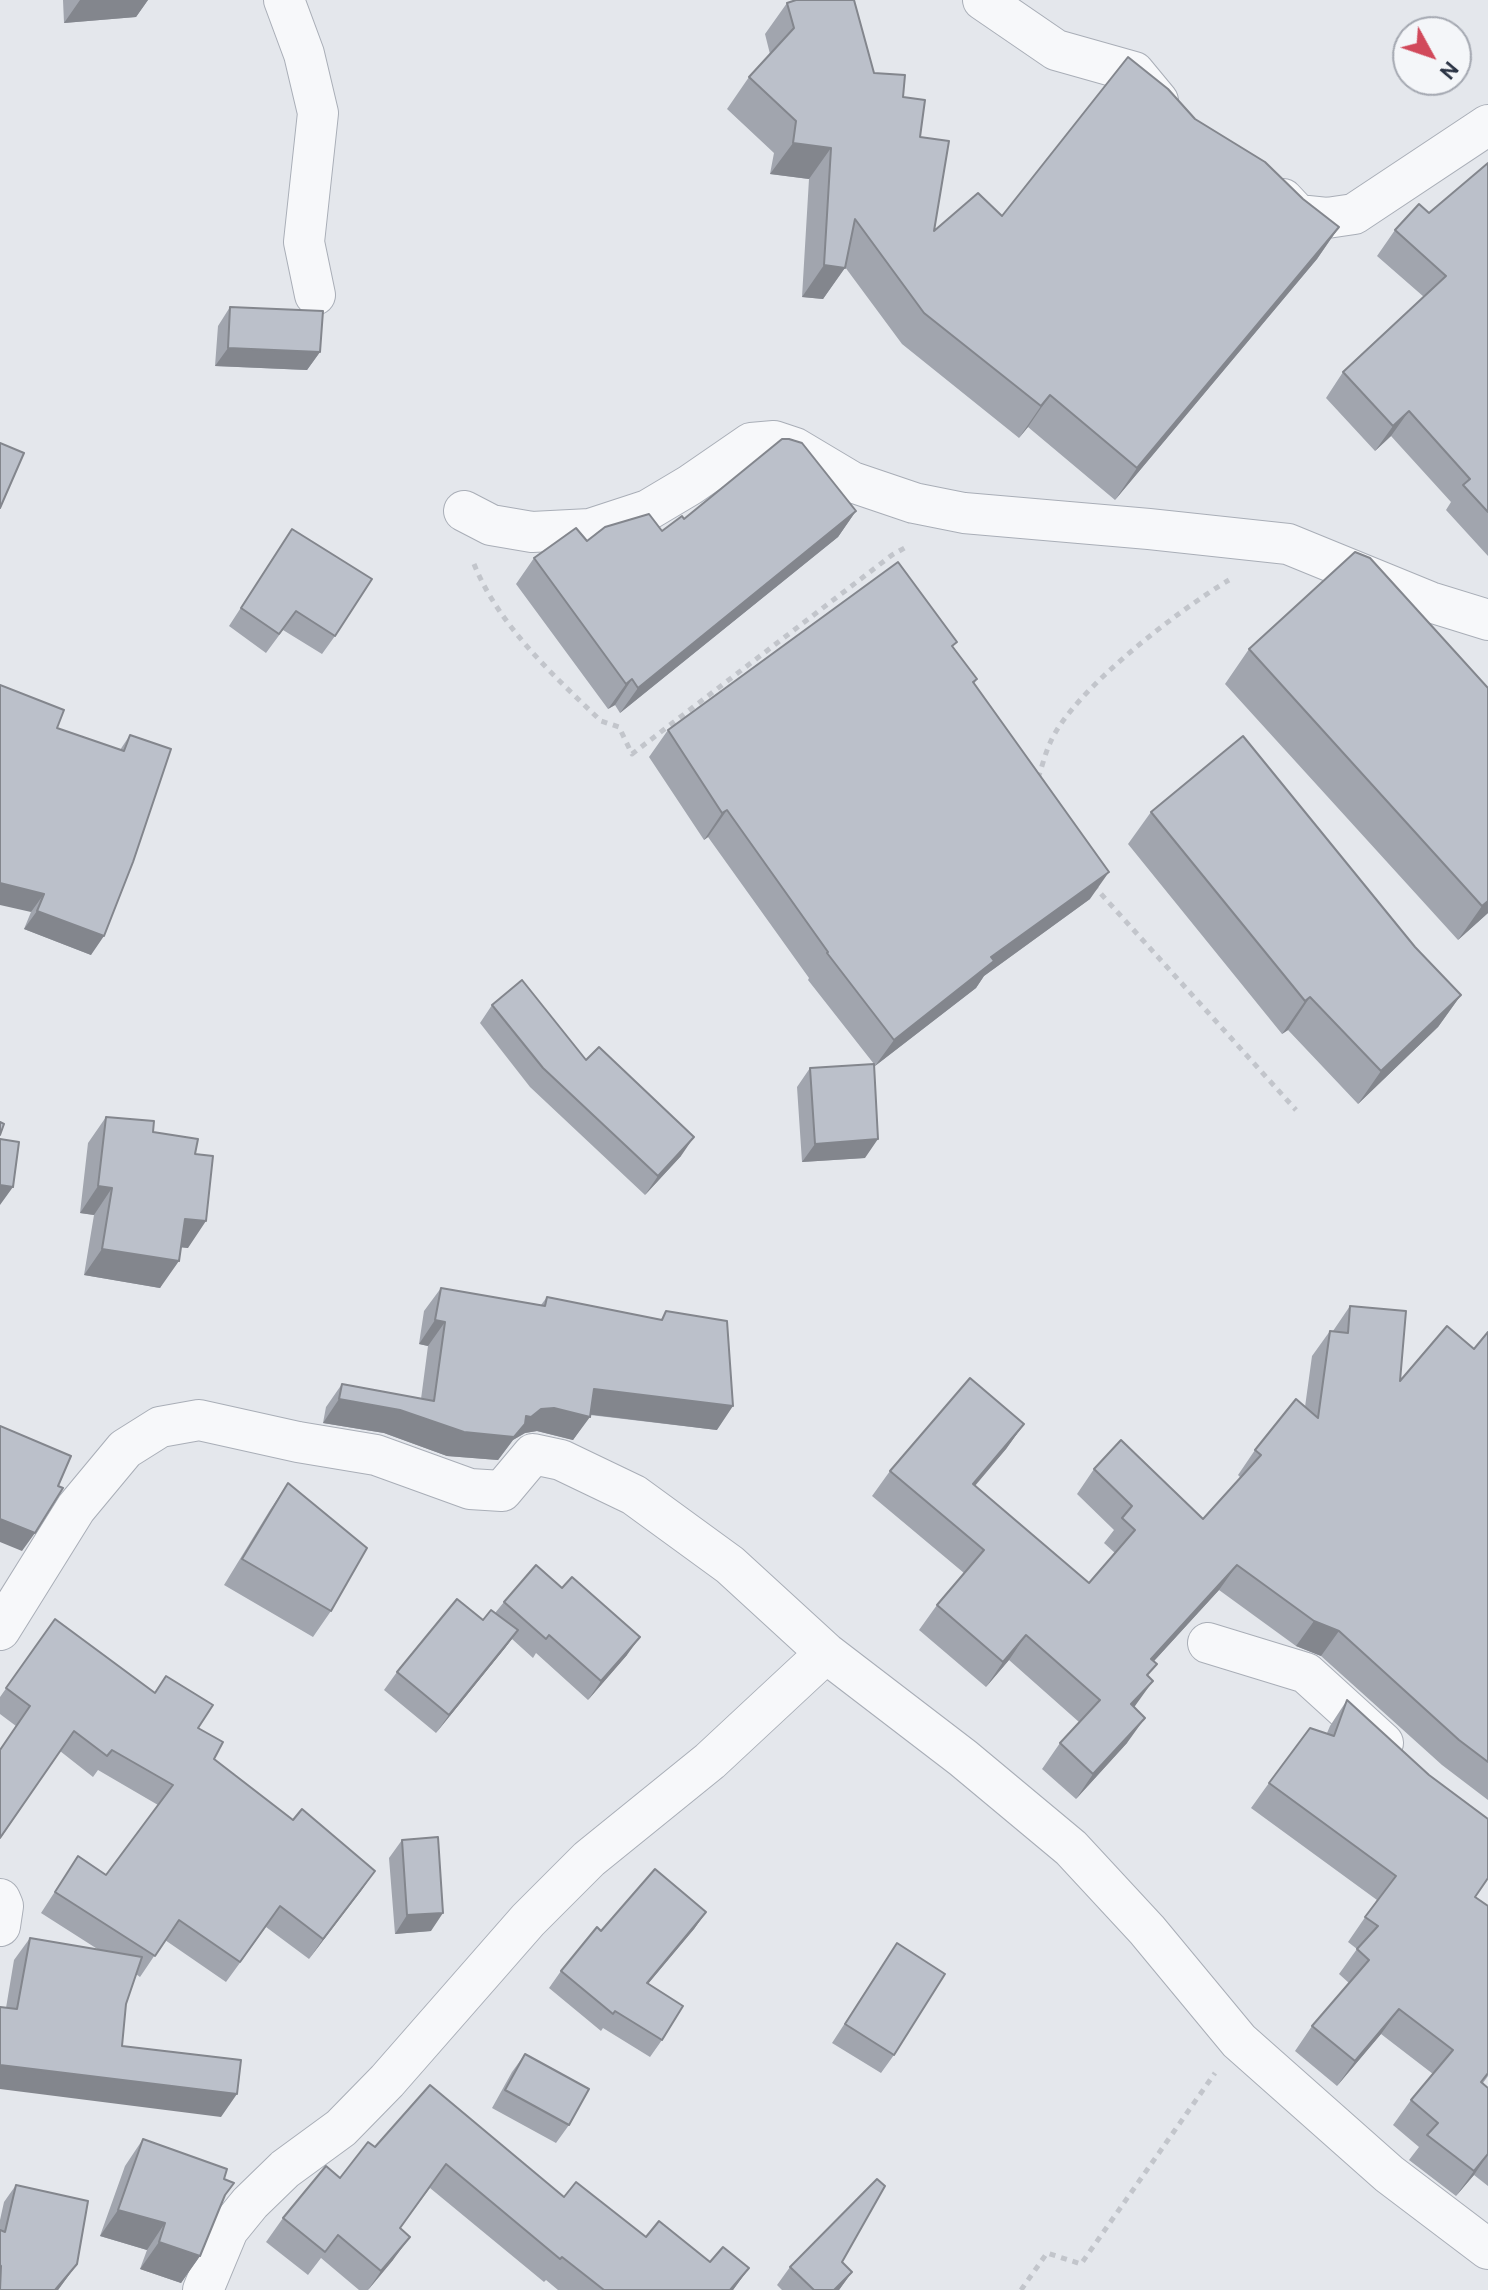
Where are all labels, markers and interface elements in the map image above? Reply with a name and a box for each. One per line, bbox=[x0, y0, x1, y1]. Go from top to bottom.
north arrow bbox=[1392, 16, 1472, 96]
text: N bbox=[1434, 56, 1465, 85]

